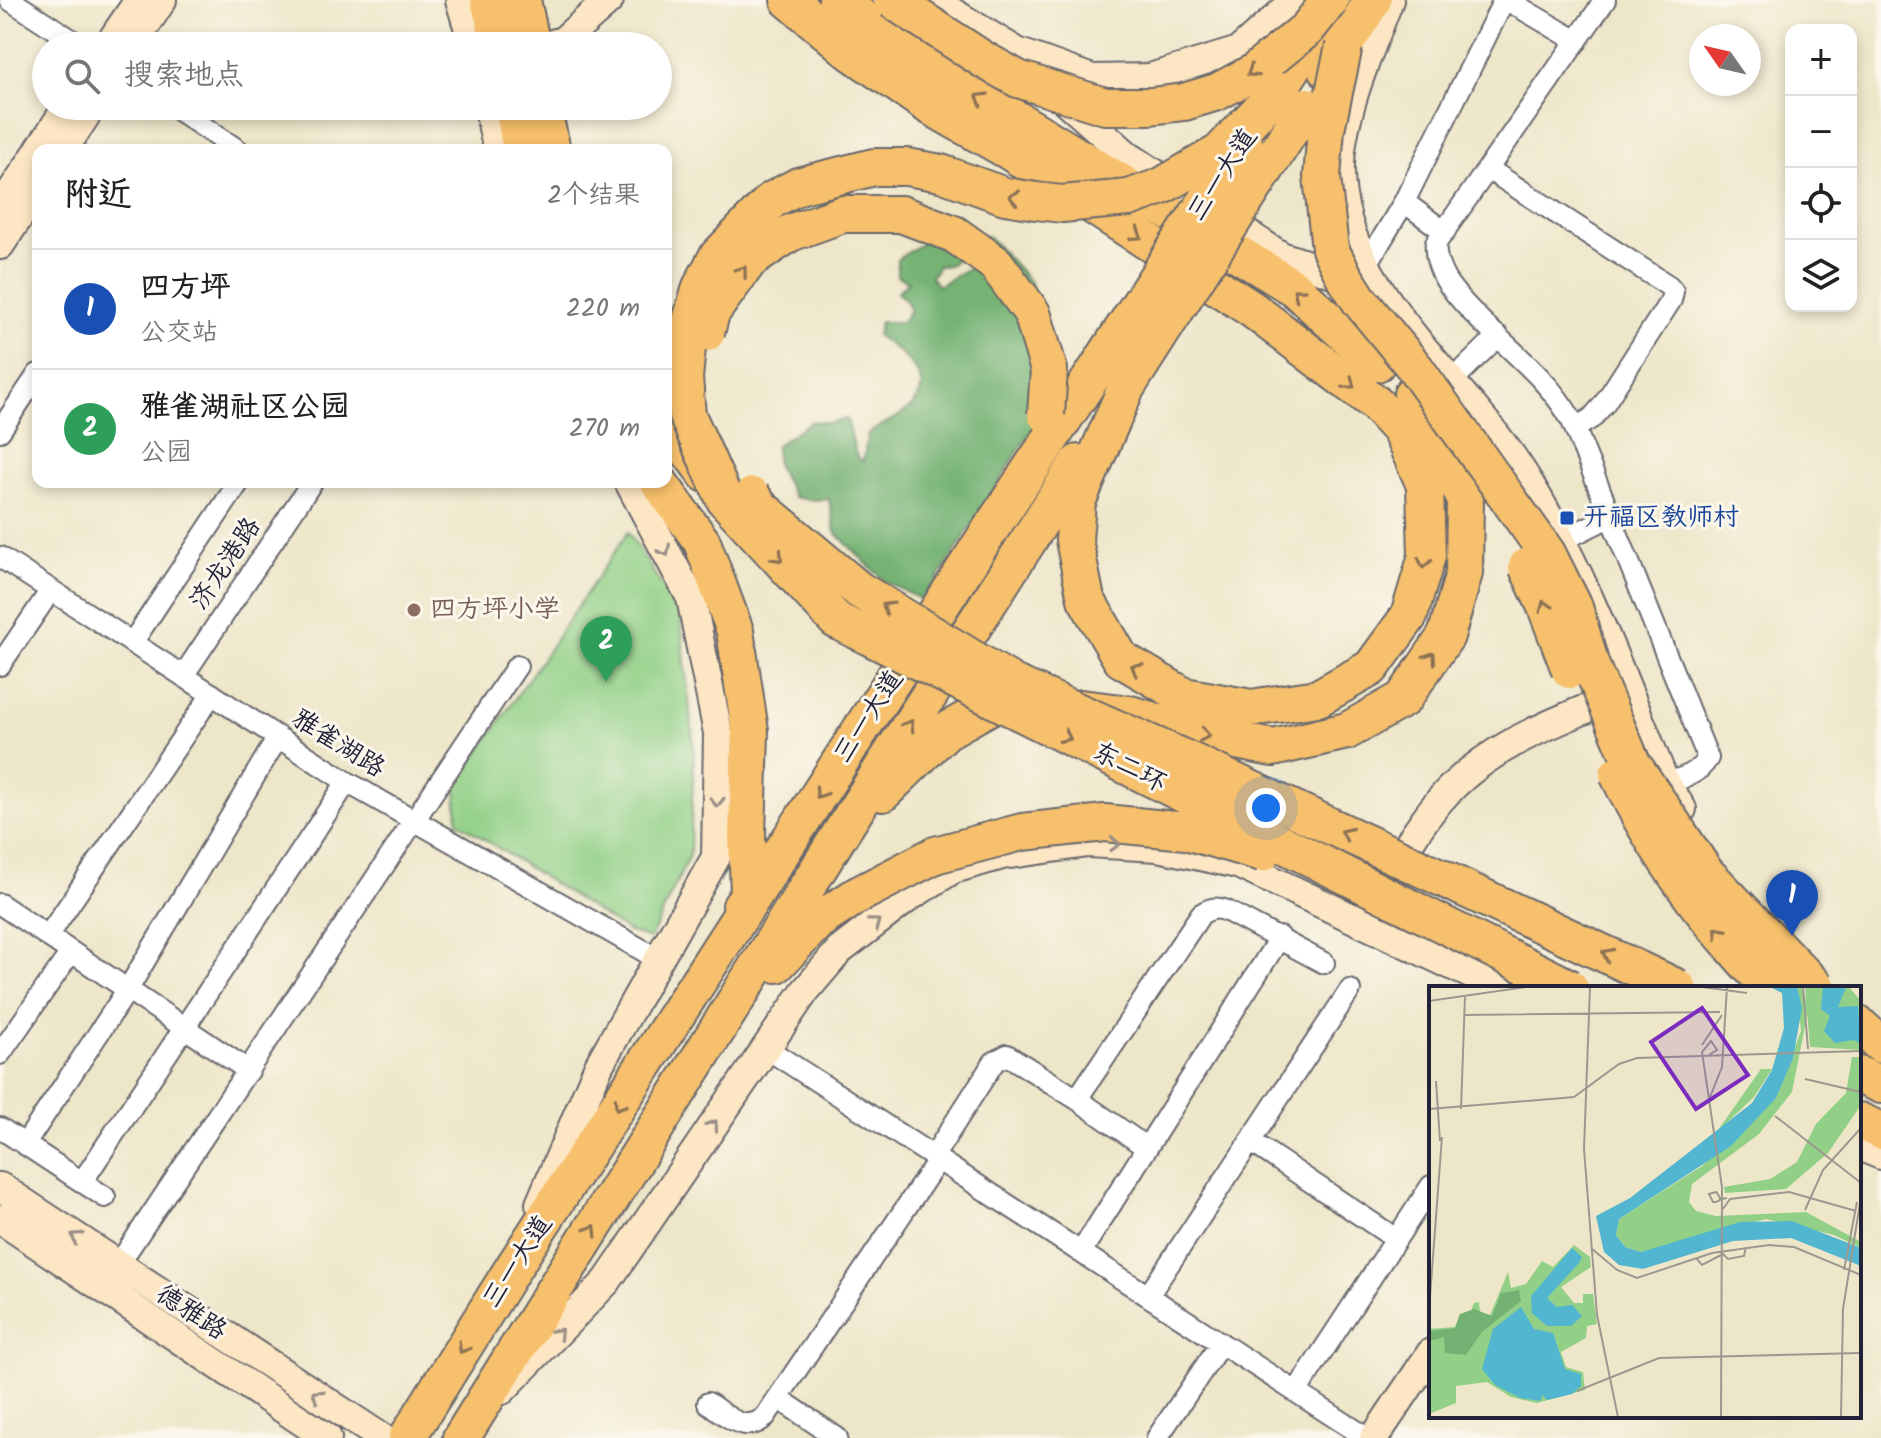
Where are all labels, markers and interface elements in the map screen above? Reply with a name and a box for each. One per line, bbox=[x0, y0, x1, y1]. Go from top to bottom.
north arrow bbox=[1689, 24, 1761, 96]
map controls bbox=[1785, 24, 1857, 312]
button: + bbox=[1785, 24, 1857, 96]
search box bbox=[32, 32, 672, 120]
text: 搜索地点 bbox=[124, 52, 244, 100]
icon: search bbox=[60, 54, 104, 98]
one-way arrow bbox=[1247, 62, 1261, 77]
one-way arrow bbox=[975, 93, 990, 108]
button: − bbox=[1785, 96, 1857, 168]
street label: 三一大道 bbox=[1177, 120, 1269, 230]
button: locate bbox=[1785, 168, 1857, 240]
text: 附近 bbox=[64, 169, 132, 223]
text: 2个结果 bbox=[547, 175, 640, 217]
one-way arrow bbox=[1007, 189, 1020, 206]
one-way arrow bbox=[1128, 225, 1143, 240]
button: layers bbox=[1785, 240, 1857, 312]
text: 四方坪 bbox=[140, 264, 230, 312]
one-way arrow bbox=[732, 265, 747, 280]
text: 1 bbox=[86, 288, 94, 330]
text: 220 m bbox=[566, 288, 640, 330]
one-way arrow bbox=[1293, 288, 1307, 303]
text: 公交站 bbox=[140, 312, 218, 354]
one-way arrow bbox=[1341, 374, 1355, 389]
text: 雅雀湖社区公园 bbox=[140, 384, 350, 432]
text: 2 bbox=[82, 408, 98, 450]
text: 270 m bbox=[569, 408, 640, 450]
text: 公园 bbox=[140, 432, 192, 474]
place label: 开福区教师村 bbox=[1583, 497, 1739, 539]
street label: 济龙港路 bbox=[180, 509, 272, 619]
marker: 开福区教师村 bbox=[1558, 509, 1576, 527]
one-way arrow bbox=[656, 542, 671, 557]
one-way arrow bbox=[768, 548, 783, 562]
one-way arrow bbox=[1416, 555, 1433, 569]
place label: 四方坪小学 bbox=[430, 589, 560, 631]
one-way arrow bbox=[1539, 600, 1555, 614]
marker: 四方坪小学 bbox=[405, 601, 423, 619]
one-way arrow bbox=[881, 602, 896, 617]
pin: 2 bbox=[580, 616, 632, 682]
one-way arrow bbox=[1421, 651, 1436, 666]
street label: 三一大道 bbox=[823, 662, 915, 772]
one-way arrow bbox=[1130, 662, 1145, 678]
street label: 雅雀湖路 bbox=[283, 699, 393, 789]
one-way arrow bbox=[900, 719, 915, 734]
one-way arrow bbox=[1198, 726, 1212, 743]
one-way arrow bbox=[1058, 727, 1073, 743]
street label: 东二环 bbox=[1085, 732, 1173, 804]
one-way arrow bbox=[815, 784, 830, 798]
your location bbox=[1246, 788, 1286, 828]
one-way arrow bbox=[708, 796, 725, 809]
one-way arrow bbox=[1340, 827, 1354, 843]
one-way arrow bbox=[1109, 836, 1122, 853]
pin: 1 bbox=[1766, 870, 1818, 936]
one-way arrow bbox=[866, 918, 881, 932]
one-way arrow bbox=[1714, 927, 1729, 941]
one-way arrow bbox=[1601, 948, 1615, 964]
inset map bbox=[1429, 986, 1861, 1418]
one-way arrow bbox=[614, 1097, 629, 1111]
one-way arrow bbox=[703, 1119, 718, 1133]
street label: 三一大道 bbox=[472, 1207, 564, 1317]
one-way arrow bbox=[583, 1224, 598, 1239]
one-way arrow bbox=[70, 1232, 84, 1247]
street label: 德雅路 bbox=[147, 1274, 235, 1352]
one-way arrow bbox=[549, 1327, 563, 1342]
one-way arrow bbox=[458, 1339, 473, 1353]
one-way arrow bbox=[311, 1390, 325, 1405]

